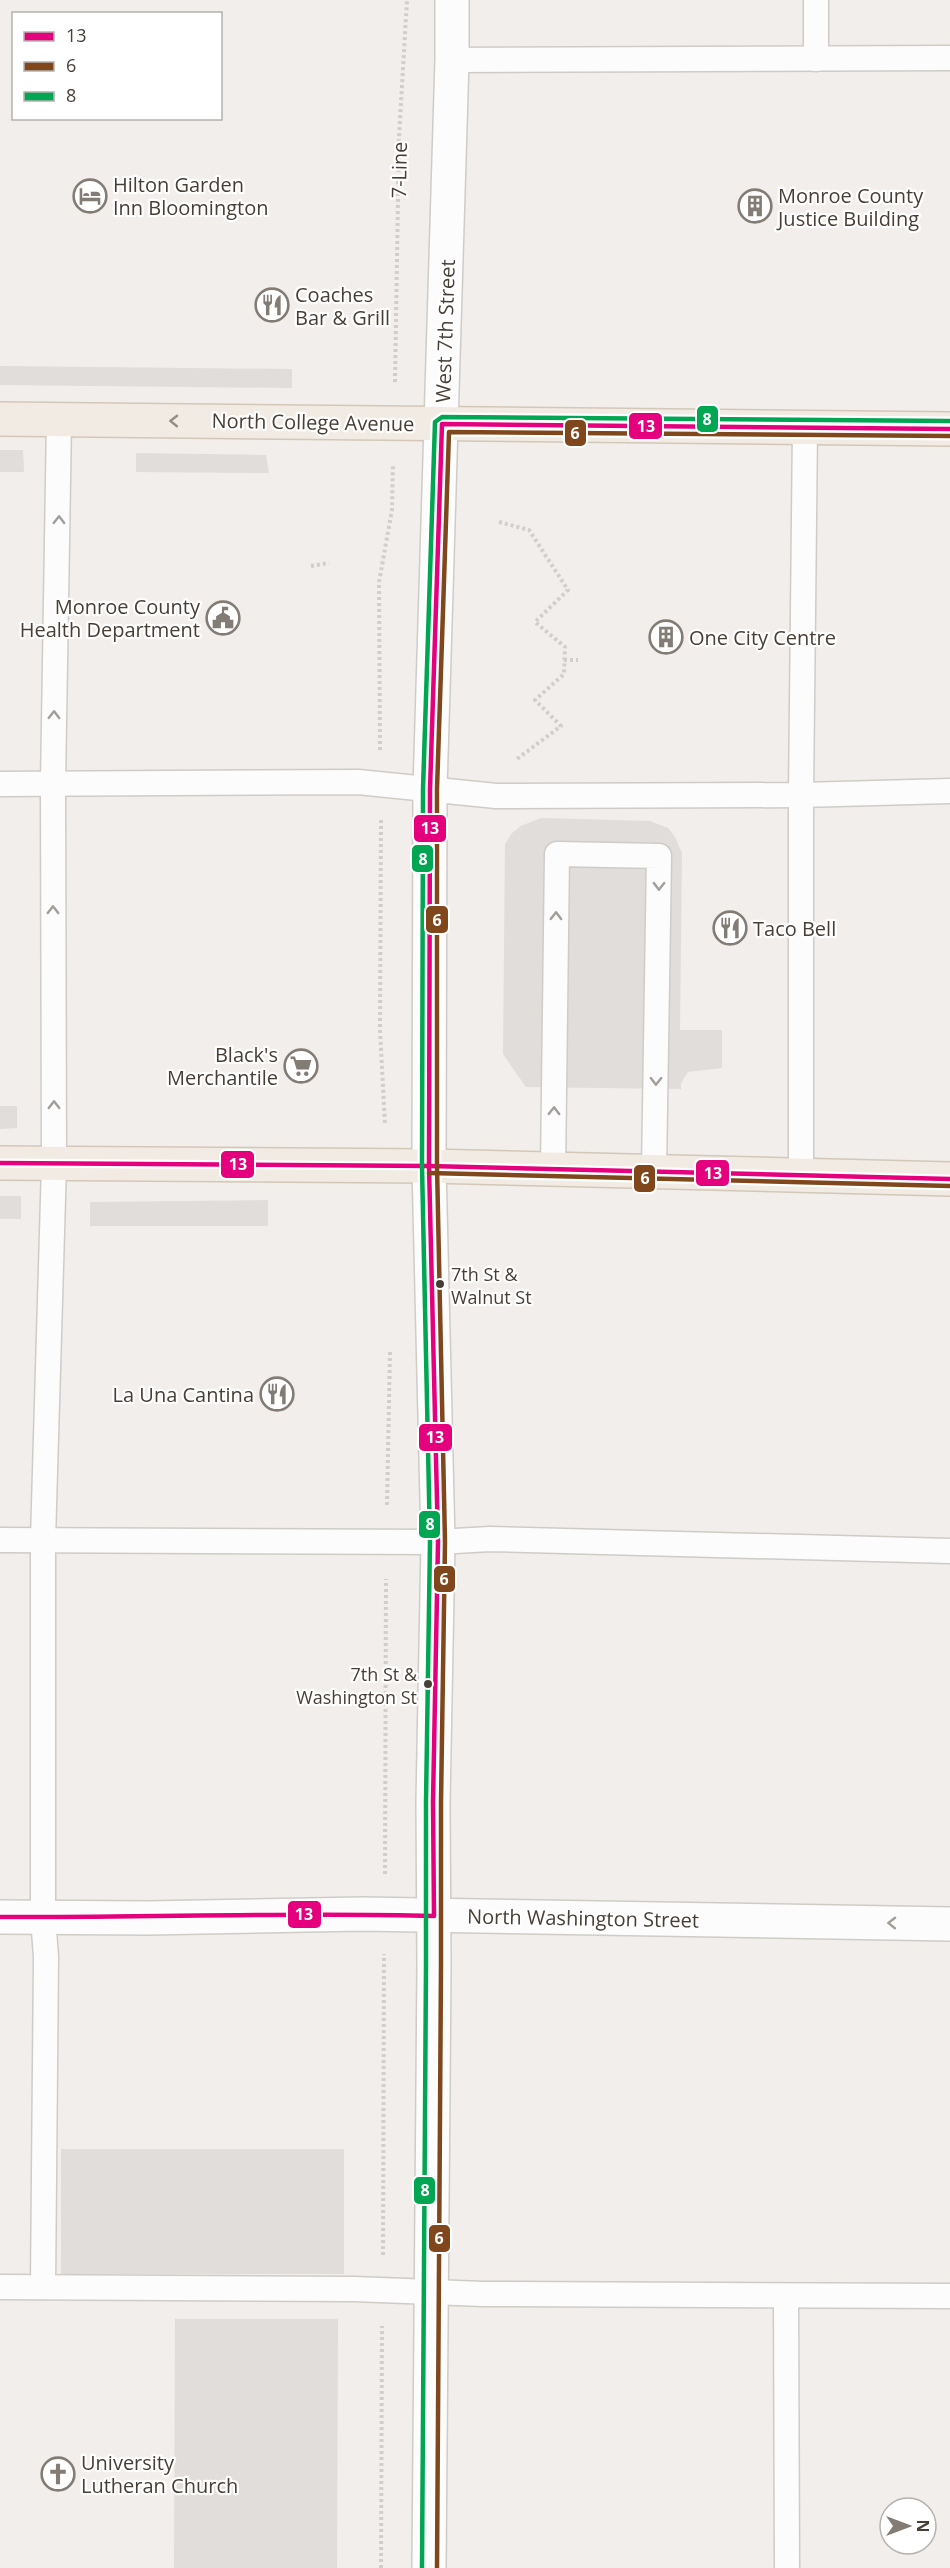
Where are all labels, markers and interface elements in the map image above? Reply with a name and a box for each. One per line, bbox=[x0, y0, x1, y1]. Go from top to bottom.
legend bbox=[12, 12, 222, 120]
text: 13 bbox=[66, 23, 87, 47]
text: 6 bbox=[66, 53, 76, 77]
text: 8 bbox=[66, 83, 76, 107]
street label: 7-Line bbox=[385, 141, 413, 199]
place label: Hilton Garden Inn Bloomington bbox=[113, 171, 268, 221]
hotel icon: Hilton Garden Inn Bloomington bbox=[72, 178, 108, 214]
place label: Monroe County Justice Building bbox=[776, 182, 924, 232]
building icon: Monroe County Justice Building bbox=[737, 188, 773, 224]
street label: West 7th Street bbox=[429, 259, 461, 403]
place label: Coaches Bar & Grill bbox=[295, 281, 390, 331]
restaurant icon: Coaches Bar & Grill bbox=[254, 287, 290, 323]
line badge: 8 bbox=[696, 405, 719, 433]
street label: North College Avenue bbox=[211, 407, 415, 437]
text: 8 bbox=[702, 408, 712, 430]
line badge: 13 bbox=[628, 412, 663, 440]
one-way arrow bbox=[169, 415, 178, 427]
text: 13 bbox=[637, 415, 655, 437]
line badge: 6 bbox=[564, 419, 587, 447]
text: 6 bbox=[570, 422, 580, 444]
one-way arrow bbox=[52, 516, 65, 525]
place label: Monroe County Health Department bbox=[20, 593, 201, 643]
public building icon: Monroe County Health Department bbox=[205, 600, 241, 636]
building icon: One City Centre bbox=[648, 619, 684, 655]
place label: One City Centre bbox=[689, 624, 836, 651]
one-way arrow bbox=[48, 711, 60, 720]
line badge: 13 bbox=[413, 814, 447, 843]
text: 13 bbox=[421, 817, 439, 839]
line badge: 8 bbox=[411, 844, 434, 873]
text: 8 bbox=[418, 848, 428, 870]
one-way arrow bbox=[653, 882, 665, 891]
line badge: 6 bbox=[425, 905, 449, 934]
one-way arrow bbox=[47, 906, 59, 915]
text: 6 bbox=[432, 909, 442, 931]
restaurant icon: Taco Bell bbox=[712, 910, 748, 946]
one-way arrow bbox=[550, 912, 562, 921]
place label: Taco Bell bbox=[753, 915, 836, 942]
place label: Black's Merchantile bbox=[167, 1041, 278, 1091]
supermarket icon: Black's Merchantile bbox=[283, 1048, 319, 1084]
one-way arrow bbox=[650, 1077, 662, 1086]
one-way arrow bbox=[48, 1101, 60, 1110]
one-way arrow bbox=[548, 1107, 560, 1116]
line badge: 13 bbox=[220, 1150, 255, 1179]
text: 13 bbox=[229, 1153, 247, 1175]
line badge: 13 bbox=[695, 1159, 730, 1187]
text: 13 bbox=[704, 1162, 722, 1184]
line badge: 6 bbox=[633, 1164, 656, 1193]
text: 6 bbox=[640, 1167, 650, 1189]
place label: 7th St & Walnut St bbox=[451, 1262, 532, 1309]
marker: 7th St & Walnut St bbox=[434, 1278, 446, 1290]
restaurant icon: La Una Cantina bbox=[259, 1376, 295, 1412]
place label: La Una Cantina bbox=[113, 1381, 254, 1408]
line badge: 13 bbox=[418, 1423, 453, 1452]
text: 13 bbox=[426, 1426, 444, 1448]
line badge: 8 bbox=[418, 1510, 441, 1539]
text: 8 bbox=[425, 1513, 435, 1535]
line badge: 6 bbox=[433, 1565, 456, 1593]
text: 6 bbox=[439, 1568, 449, 1590]
place label: 7th St & Washington St bbox=[296, 1662, 418, 1709]
marker: 7th St & Washington St bbox=[422, 1678, 434, 1690]
line badge: 13 bbox=[287, 1900, 322, 1929]
street label: North Washington Street bbox=[467, 1902, 699, 1934]
text: 13 bbox=[295, 1903, 313, 1925]
one-way arrow bbox=[887, 1917, 896, 1929]
line badge: 8 bbox=[413, 2176, 436, 2205]
text: 8 bbox=[420, 2179, 430, 2201]
line badge: 6 bbox=[428, 2224, 451, 2253]
text: 6 bbox=[434, 2227, 444, 2249]
place label: University Lutheran Church bbox=[81, 2449, 238, 2499]
church icon: University Lutheran Church bbox=[40, 2456, 76, 2492]
north arrow bbox=[878, 2496, 938, 2556]
text: N bbox=[912, 2519, 934, 2533]

